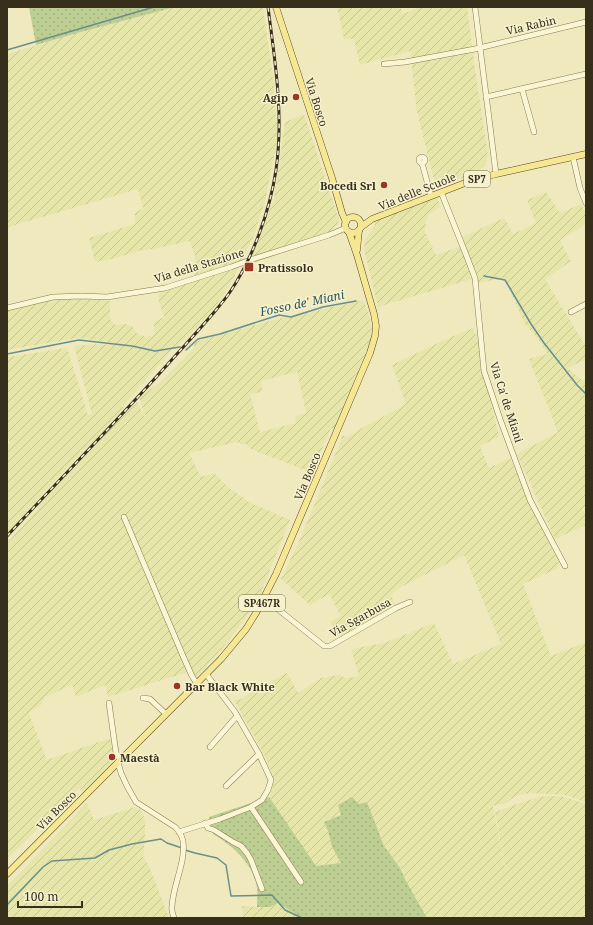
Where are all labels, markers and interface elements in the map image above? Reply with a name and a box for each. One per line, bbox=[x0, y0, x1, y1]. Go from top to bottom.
street label: Via Rabin bbox=[505, 12, 557, 38]
street label: Via Bosco bbox=[302, 76, 332, 128]
place label: Agip bbox=[263, 90, 288, 105]
marker: Agip bbox=[291, 92, 301, 102]
street label: Via delle Scuole bbox=[376, 169, 458, 213]
road number: SP7 bbox=[464, 171, 490, 187]
place label: Bocedi Srl bbox=[320, 178, 376, 193]
marker: Bocedi Srl bbox=[379, 180, 389, 190]
street label: Via della Stazione bbox=[152, 244, 246, 286]
place label: Pratissolo bbox=[258, 260, 314, 275]
marker: Pratissolo bbox=[243, 261, 255, 273]
water label: Fosso de' Miani bbox=[257, 286, 346, 320]
street label: Via Ca' de Miani bbox=[487, 360, 527, 445]
street label: Via Bosco bbox=[290, 450, 324, 502]
street label: Via Sgarbusa bbox=[327, 594, 393, 640]
road number: SP467R bbox=[239, 595, 285, 611]
place label: Bar Black White bbox=[185, 679, 275, 694]
marker: Bar Black White bbox=[172, 681, 182, 691]
place label: Maestà bbox=[120, 750, 160, 765]
marker: Maestà bbox=[107, 752, 117, 762]
street label: Via Bosco bbox=[33, 787, 79, 833]
scale bar bbox=[18, 883, 82, 909]
text: 100 m bbox=[24, 888, 59, 905]

